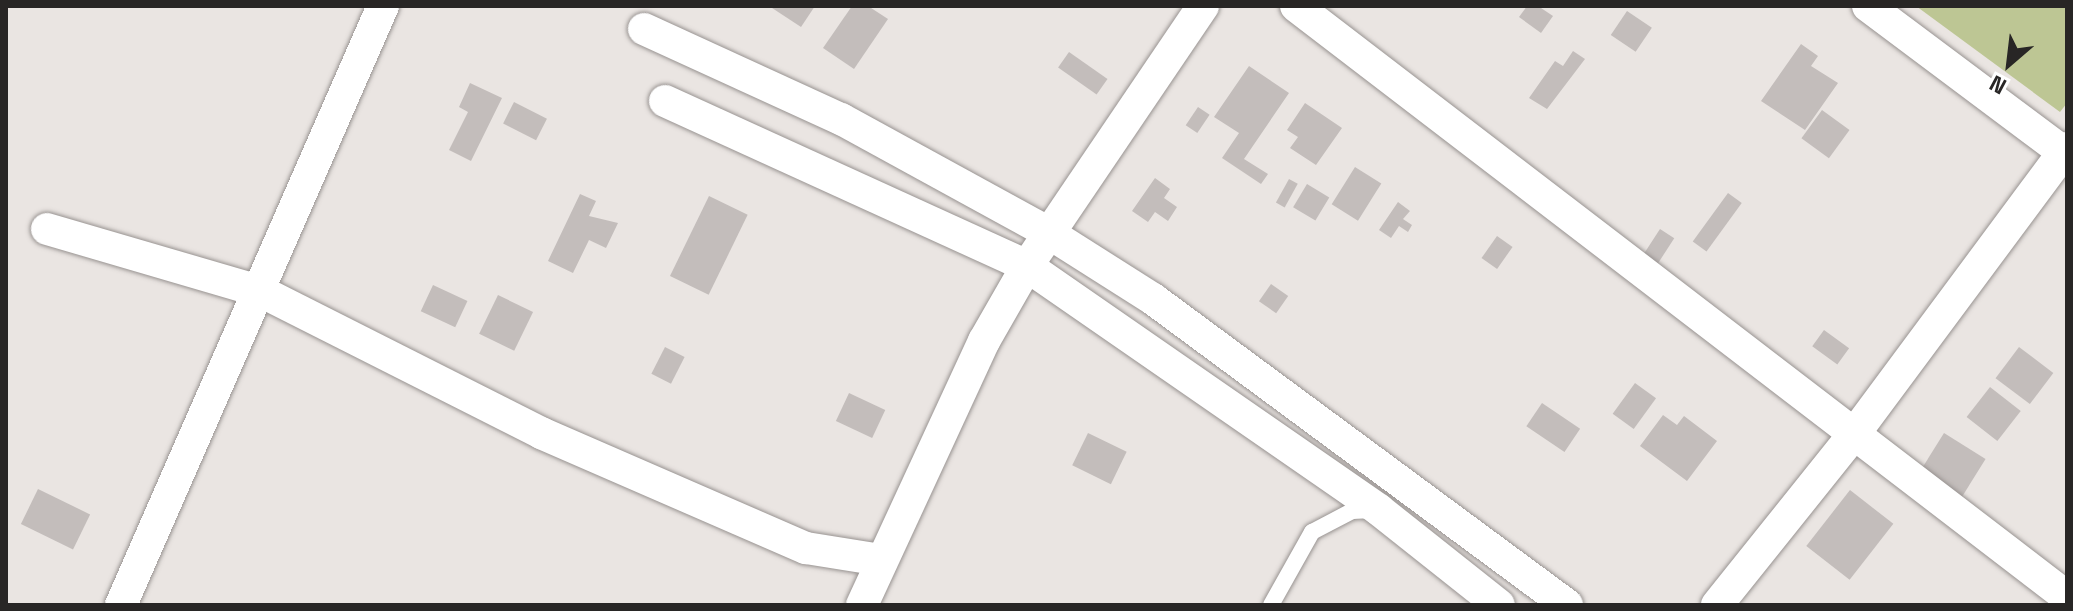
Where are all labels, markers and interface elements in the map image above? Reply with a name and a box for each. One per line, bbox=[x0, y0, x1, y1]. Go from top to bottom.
north arrow bbox=[1969, 24, 2049, 104]
text: N bbox=[1985, 69, 2011, 101]

